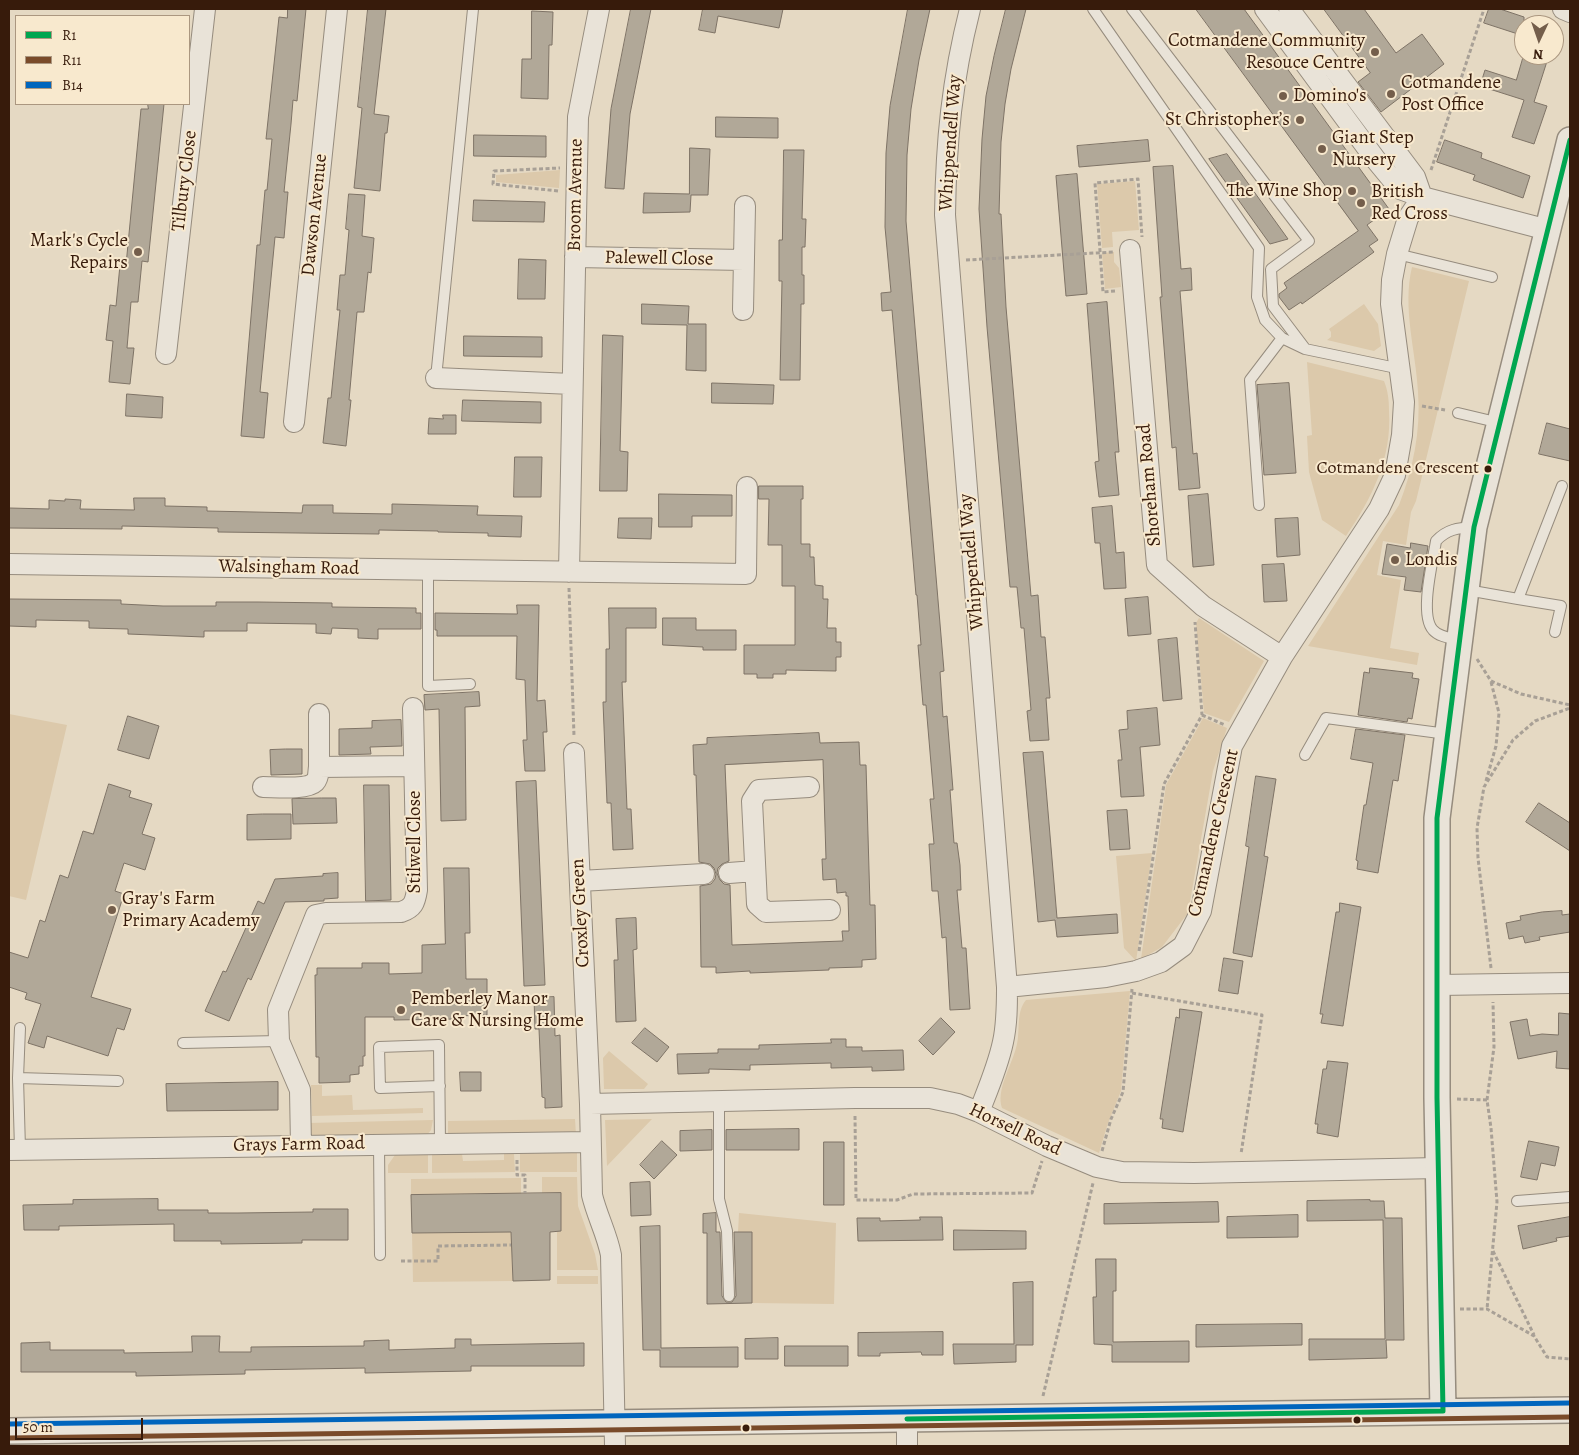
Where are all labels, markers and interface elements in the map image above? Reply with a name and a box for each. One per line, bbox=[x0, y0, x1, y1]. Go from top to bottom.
legend bbox=[15, 15, 190, 105]
north arrow bbox=[1514, 15, 1564, 65]
text: R1 bbox=[62, 25, 76, 45]
place label: Cotmandene Community Resouce Centre bbox=[1168, 30, 1365, 74]
text: N bbox=[1533, 45, 1544, 64]
marker: Cotmandene Community Resouce Centre bbox=[1369, 46, 1381, 58]
text: R11 bbox=[62, 50, 81, 70]
place label: Cotmandene Post Office bbox=[1401, 72, 1501, 116]
street label: Whippendell Way bbox=[935, 74, 967, 212]
text: B14 bbox=[62, 75, 83, 95]
place label: Domino's bbox=[1293, 85, 1367, 107]
marker: Cotmandene Post Office bbox=[1385, 88, 1397, 100]
marker: Domino's bbox=[1277, 90, 1289, 102]
place label: St Christopher’s bbox=[1165, 109, 1290, 131]
marker: St Christopher’s bbox=[1294, 114, 1306, 126]
place label: Giant Step Nursery bbox=[1332, 127, 1414, 171]
street label: Tilbury Close bbox=[167, 129, 203, 233]
street label: Broom Avenue bbox=[564, 138, 588, 252]
marker: Giant Step Nursery bbox=[1316, 143, 1328, 155]
street label: Dawson Avenue bbox=[297, 153, 333, 277]
place label: The Wine Shop bbox=[1226, 180, 1342, 202]
place label: British Red Cross bbox=[1371, 181, 1448, 225]
marker: The Wine Shop bbox=[1346, 185, 1358, 197]
marker: British Red Cross bbox=[1355, 197, 1367, 209]
place label: Mark's Cycle Repairs bbox=[30, 230, 128, 274]
marker: Mark's Cycle Repairs bbox=[132, 246, 144, 258]
street label: Palewell Close bbox=[604, 247, 714, 271]
street label: Shoreham Road bbox=[1133, 423, 1167, 547]
place label: Cotmandene Crescent bbox=[1317, 458, 1479, 480]
marker: Cotmandene Crescent bbox=[1483, 464, 1493, 474]
street label: Whippendell Way bbox=[955, 493, 989, 631]
place label: Londis bbox=[1405, 549, 1458, 571]
marker: Londis bbox=[1389, 554, 1401, 566]
street label: Walsingham Road bbox=[218, 555, 360, 581]
street label: Cotmandene Crescent bbox=[1184, 747, 1244, 919]
street label: Stilwell Close bbox=[404, 790, 426, 894]
street label: Croxley Green bbox=[567, 858, 595, 968]
place label: Gray's Farm Primary Academy bbox=[122, 888, 260, 932]
marker: Gray's Farm Primary Academy bbox=[106, 904, 118, 916]
place label: Pemberley Manor Care & Nursing Home bbox=[411, 988, 584, 1032]
marker: Pemberley Manor Care & Nursing Home bbox=[395, 1004, 407, 1016]
street label: Horsell Road bbox=[965, 1099, 1065, 1161]
street label: Grays Farm Road bbox=[233, 1132, 365, 1158]
scale bar bbox=[18, 1408, 145, 1440]
unlabelled marker bbox=[1352, 1415, 1362, 1425]
text: 50 m bbox=[23, 1417, 53, 1437]
unlabelled marker bbox=[741, 1423, 751, 1433]

